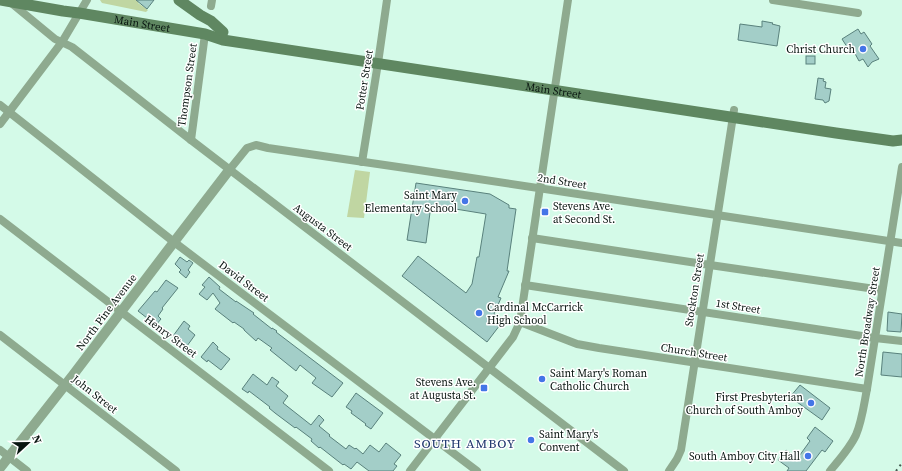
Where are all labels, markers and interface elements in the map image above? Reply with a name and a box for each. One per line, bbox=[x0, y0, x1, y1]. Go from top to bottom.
street label: Main Street bbox=[113, 12, 171, 36]
street label: Thompson Street bbox=[174, 42, 201, 128]
place label: Christ Church bbox=[786, 42, 855, 57]
marker: Christ Church bbox=[858, 44, 868, 54]
street label: Potter Street bbox=[352, 49, 377, 111]
street label: Main Street bbox=[524, 79, 583, 102]
street label: 2nd Street bbox=[536, 170, 588, 193]
place label: Saint Mary Elementary School bbox=[365, 188, 457, 216]
marker: Saint Mary Elementary School bbox=[460, 196, 470, 206]
place label: Stevens Ave. at Second St. bbox=[553, 199, 615, 227]
street label: Augusta Street bbox=[290, 200, 356, 255]
marker: Stevens Ave. at Second St. bbox=[540, 207, 550, 217]
street label: Stockton Street bbox=[681, 252, 708, 328]
street label: David Street bbox=[216, 258, 272, 305]
street label: North Broadway Street bbox=[851, 266, 884, 378]
street label: North Pine Avenue bbox=[73, 271, 140, 354]
street label: 1st Street bbox=[715, 296, 762, 317]
place label: Cardinal McCarrick High School bbox=[487, 300, 584, 328]
marker: Cardinal McCarrick High School bbox=[474, 308, 484, 318]
street label: Henry Street bbox=[141, 312, 200, 361]
street label: Church Street bbox=[660, 340, 729, 365]
place label: Saint Mary's Roman Catholic Church bbox=[550, 366, 647, 394]
street label: John Street bbox=[68, 371, 121, 417]
marker: Saint Mary's Roman Catholic Church bbox=[537, 374, 547, 384]
place label: Stevens Ave. at Augusta St. bbox=[410, 375, 476, 403]
marker: Stevens Ave. at Augusta St. bbox=[479, 383, 489, 393]
place label: First Presbyterian Church of South Amboy bbox=[686, 390, 803, 418]
marker: First Presbyterian Church of South Amboy bbox=[806, 398, 816, 408]
north arrow bbox=[8, 423, 48, 463]
place label: Saint Mary's Convent bbox=[539, 427, 599, 455]
text: N bbox=[28, 433, 45, 446]
district label: SOUTH AMBOY bbox=[414, 435, 516, 452]
marker: Saint Mary's Convent bbox=[526, 435, 536, 445]
place label: South Amboy City Hall bbox=[689, 449, 800, 464]
marker: South Amboy City Hall bbox=[803, 451, 813, 461]

